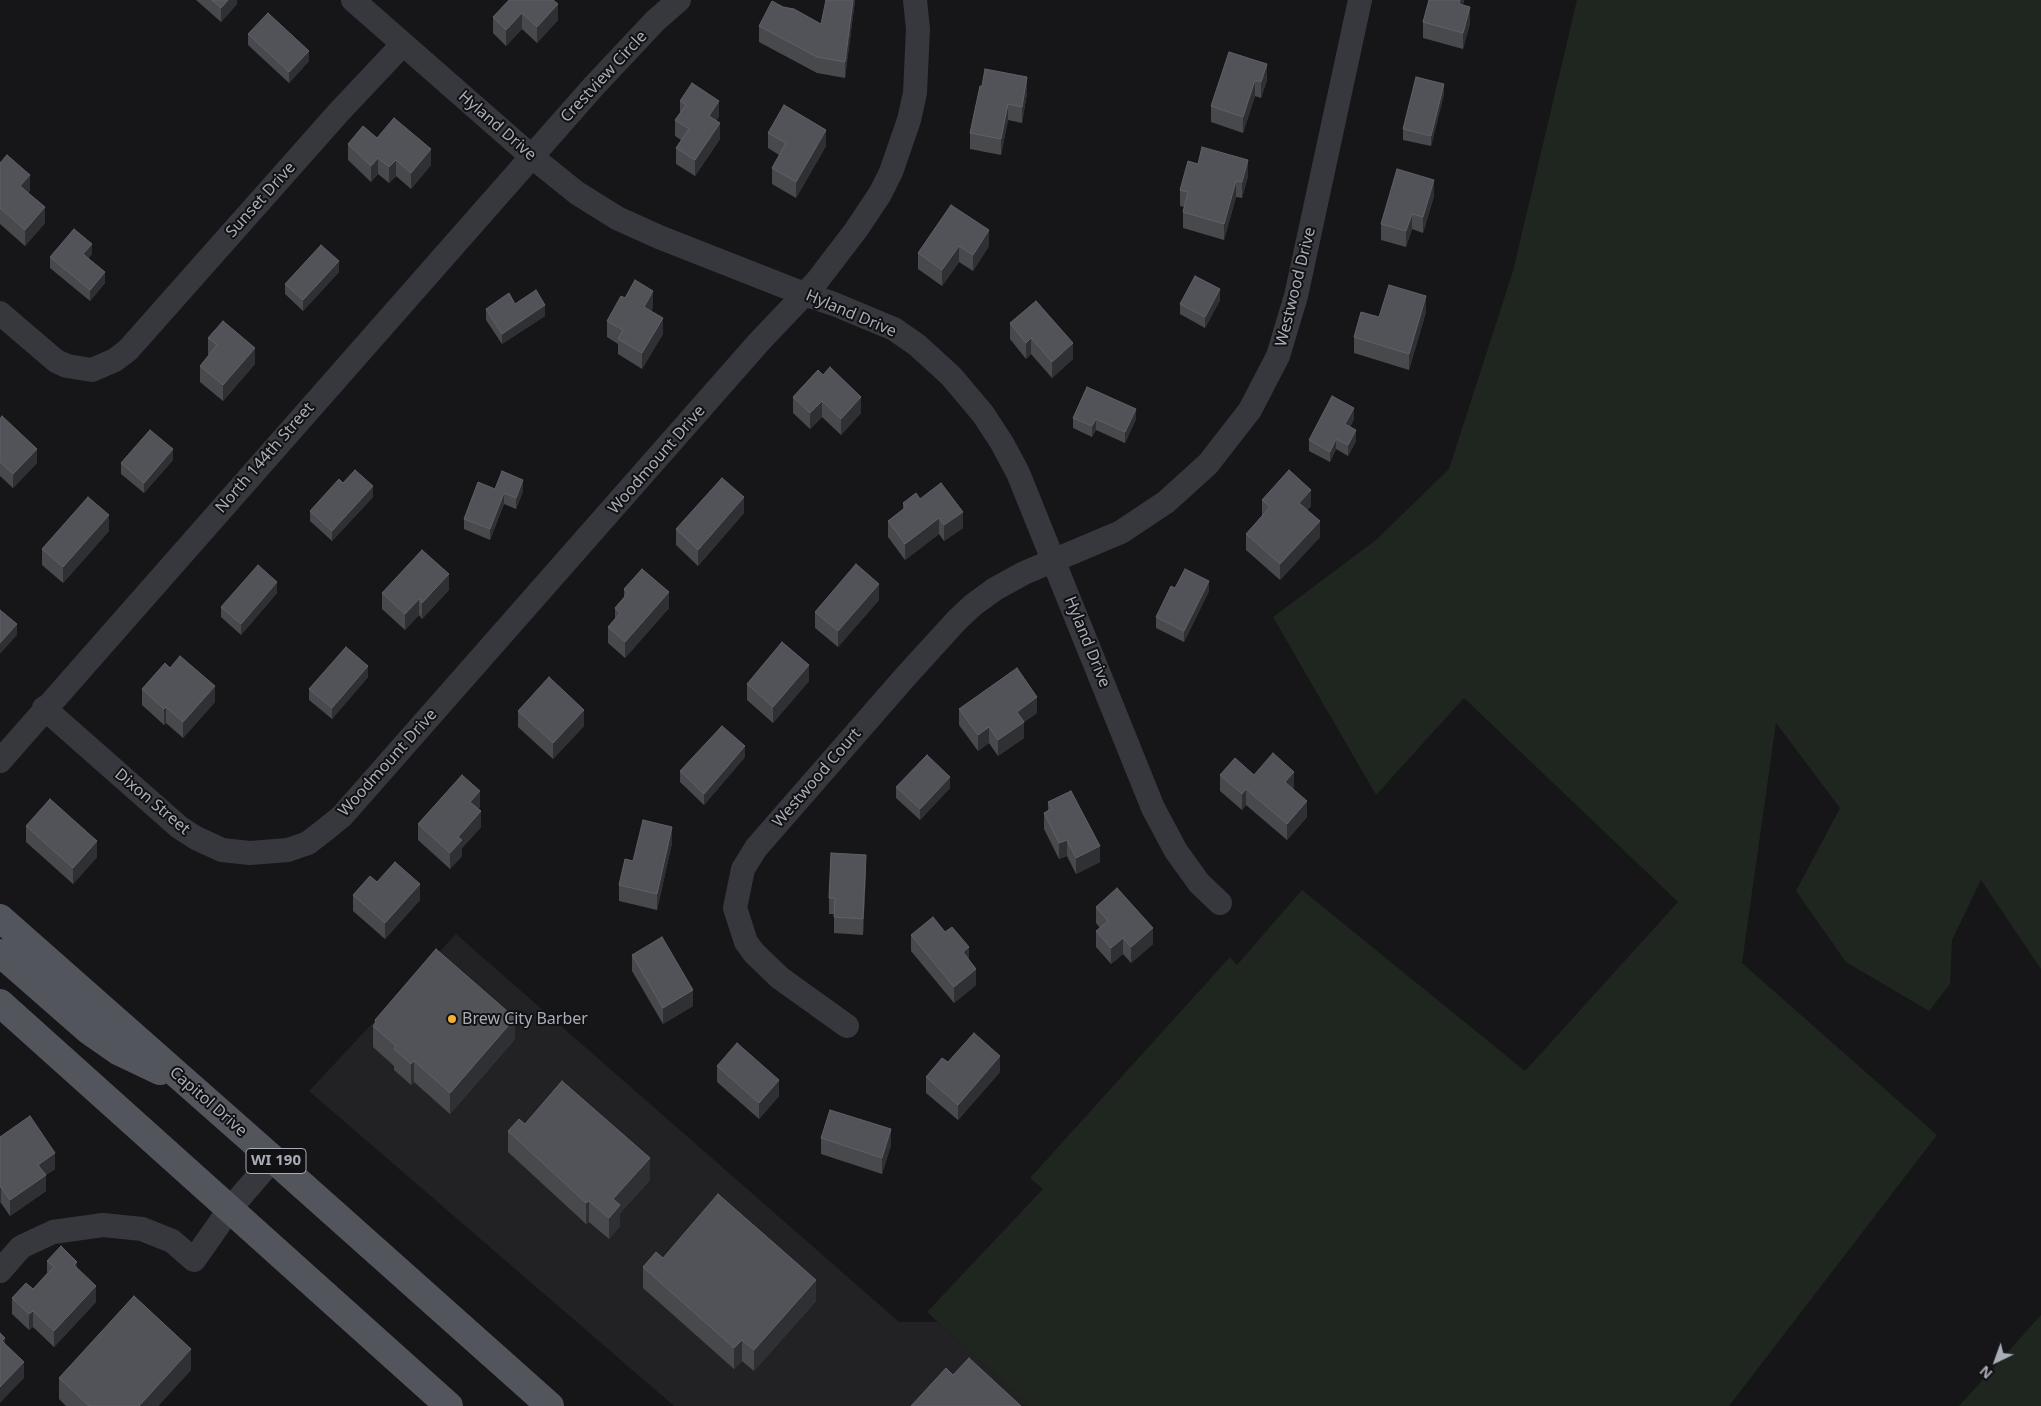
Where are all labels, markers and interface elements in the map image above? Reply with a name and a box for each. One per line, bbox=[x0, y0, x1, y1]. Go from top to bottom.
street label: Crestview Circle bbox=[557, 27, 651, 127]
street label: Hyland Drive bbox=[454, 87, 540, 165]
street label: Sunset Drive bbox=[222, 158, 300, 242]
street label: Westwood Drive bbox=[1272, 225, 1320, 349]
street label: Hyland Drive bbox=[803, 286, 899, 342]
street label: North 144th Street bbox=[212, 399, 318, 517]
street label: Woodmount Drive bbox=[605, 402, 709, 518]
street label: Hyland Drive bbox=[1060, 594, 1114, 690]
street label: Woodmount Drive bbox=[335, 705, 441, 821]
street label: Westwood Court bbox=[769, 725, 865, 831]
street label: Dixon Street bbox=[110, 765, 194, 839]
place label: Brew City Barber bbox=[462, 1009, 588, 1029]
marker: Brew City Barber bbox=[446, 1013, 458, 1025]
street label: Capitol Drive bbox=[165, 1063, 251, 1141]
road number: WI 190 bbox=[246, 1148, 306, 1174]
north arrow bbox=[1971, 1336, 2021, 1386]
text: N bbox=[1975, 1362, 1996, 1383]

